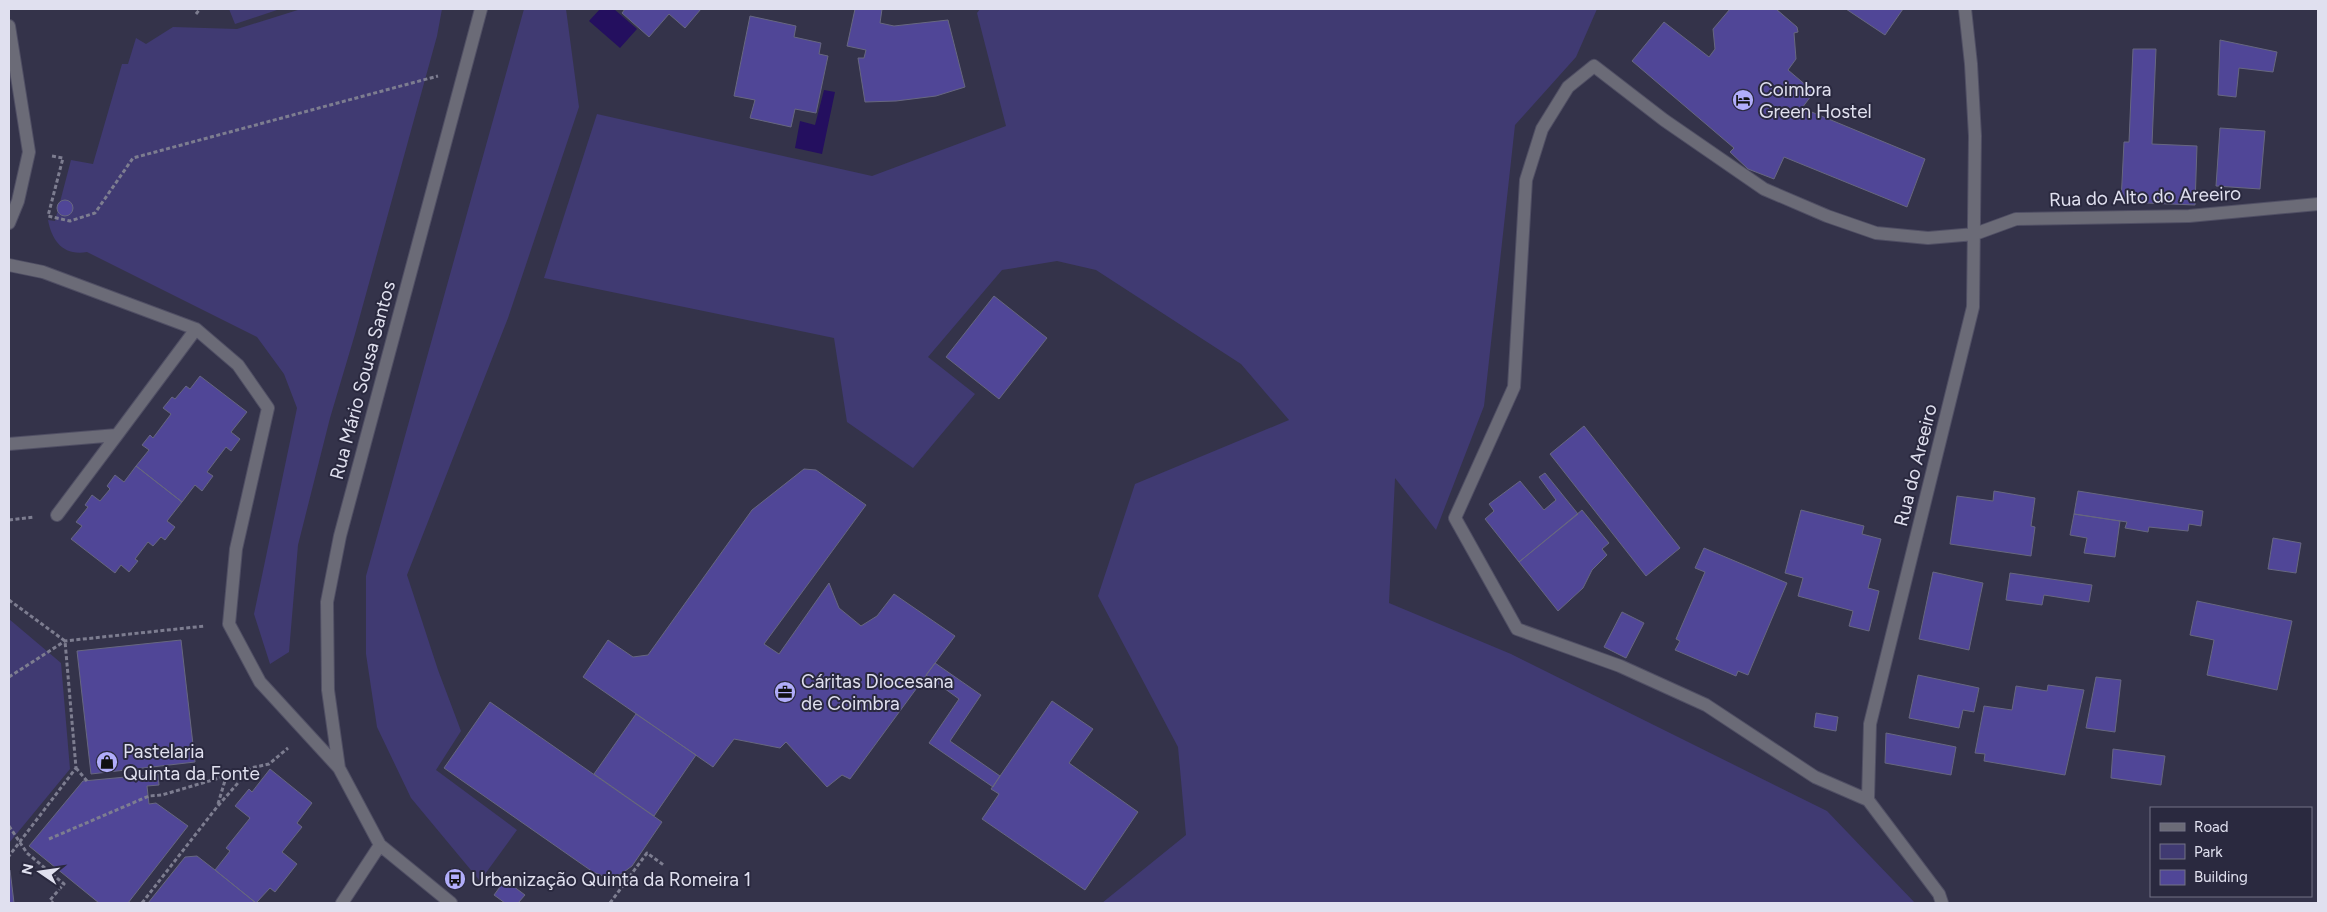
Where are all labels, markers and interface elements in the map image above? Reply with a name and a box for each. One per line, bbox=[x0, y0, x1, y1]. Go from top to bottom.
place label: Coimbra Green Hostel bbox=[1759, 78, 1872, 123]
hotel icon: Coimbra Green Hostel bbox=[1731, 88, 1755, 112]
street label: Rua do Alto do Areeiro bbox=[2048, 182, 2242, 211]
street label: Rua Mário Sousa Santos bbox=[325, 278, 400, 482]
street label: Rua do Areeiro bbox=[1889, 401, 1942, 529]
place label: Cáritas Diocesana de Coimbra bbox=[801, 670, 954, 715]
office icon: Cáritas Diocesana de Coimbra bbox=[773, 680, 797, 704]
place label: Pastelaria Quinta da Fonte bbox=[123, 740, 260, 785]
shop icon: Pastelaria Quinta da Fonte bbox=[95, 750, 119, 774]
legend bbox=[2150, 807, 2312, 897]
text: Road bbox=[2194, 818, 2229, 836]
text: Park bbox=[2194, 843, 2223, 861]
north arrow bbox=[15, 847, 65, 897]
text: N bbox=[18, 862, 37, 876]
bus stop icon: Urbanização Quinta da Romeira 1 bbox=[443, 867, 467, 891]
place label: Urbanização Quinta da Romeira 1 bbox=[471, 868, 751, 891]
text: Building bbox=[2194, 868, 2248, 886]

